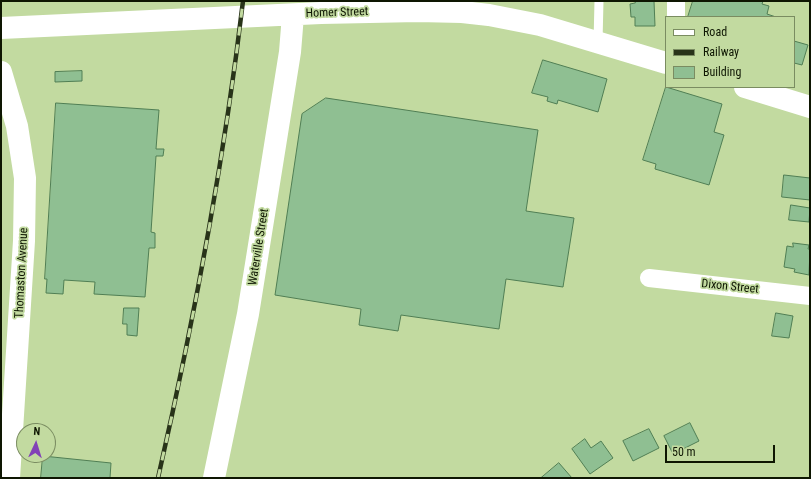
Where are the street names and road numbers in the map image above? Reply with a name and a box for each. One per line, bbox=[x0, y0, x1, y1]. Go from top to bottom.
street label: Homer Street bbox=[305, 5, 369, 21]
street label: Waterville Street bbox=[246, 208, 272, 286]
street label: Thomaston Avenue bbox=[12, 227, 32, 319]
street label: Dixon Street bbox=[701, 277, 759, 297]

